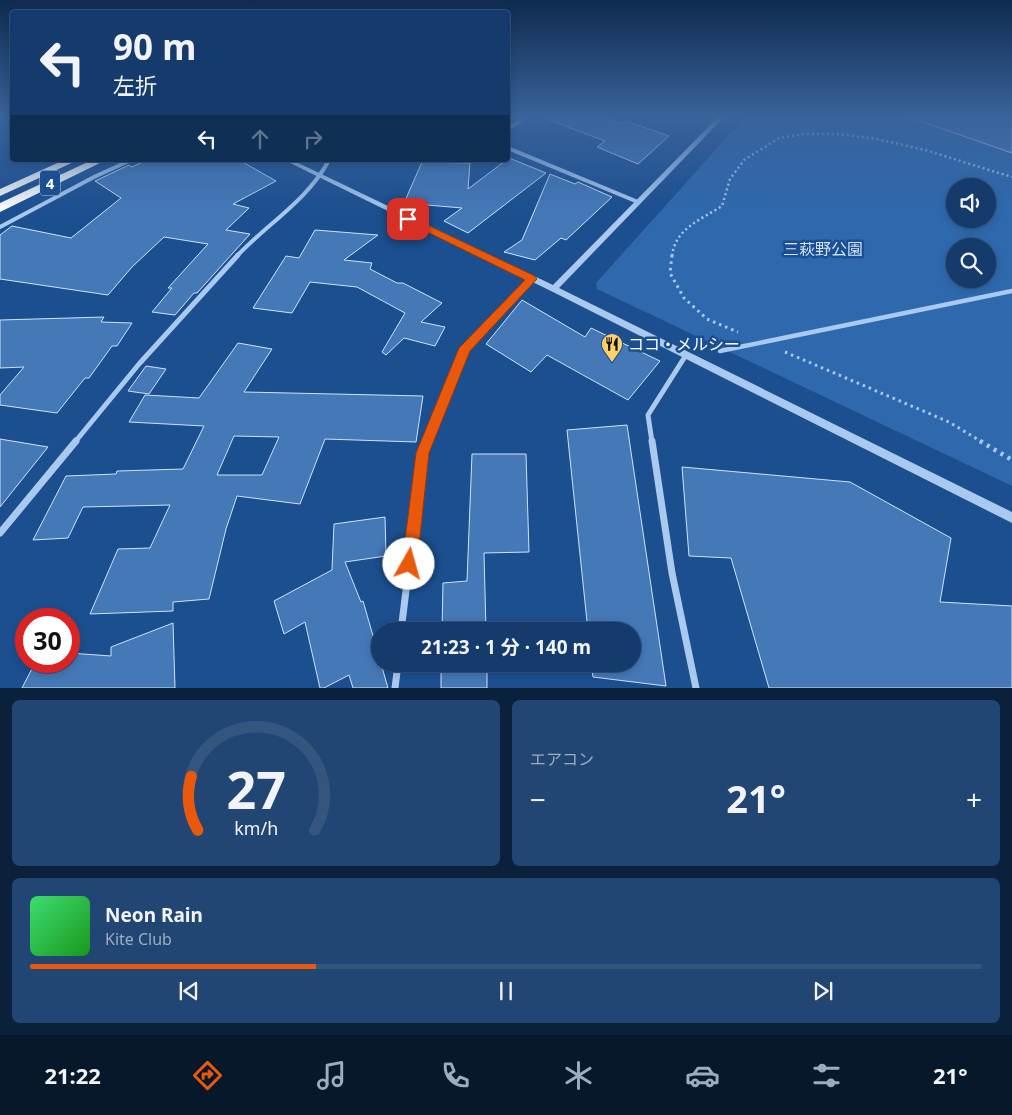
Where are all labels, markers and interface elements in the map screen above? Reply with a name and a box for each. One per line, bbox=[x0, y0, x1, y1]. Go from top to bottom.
text: 90 m bbox=[113, 23, 196, 70]
icon: left bbox=[30, 30, 95, 95]
text: 左折 bbox=[113, 70, 157, 100]
icon: left bbox=[193, 125, 221, 153]
icon: ahead bbox=[246, 125, 274, 153]
icon: right bbox=[299, 125, 327, 153]
road number: 4 bbox=[40, 170, 60, 196]
map controls bbox=[946, 178, 996, 288]
button: sound bbox=[946, 178, 996, 228]
pin bbox=[387, 198, 429, 240]
icon: arrive bbox=[394, 205, 422, 233]
park label: 三萩野公園 bbox=[783, 238, 863, 260]
button: search bbox=[946, 238, 996, 288]
restaurant icon: ココ・メルシー bbox=[600, 332, 624, 363]
place label: ココ・メルシー bbox=[628, 333, 740, 355]
position arrow bbox=[382, 537, 434, 589]
speed limit sign: 30 bbox=[15, 608, 80, 673]
text: 21:23 · 1 分 · 140 m bbox=[421, 634, 591, 660]
text: エアコン bbox=[530, 748, 594, 770]
text: 27 bbox=[226, 753, 286, 824]
text: 21° bbox=[726, 772, 786, 824]
text: − bbox=[530, 780, 546, 818]
text: + bbox=[966, 780, 982, 818]
text: km/h bbox=[234, 816, 278, 840]
text: Neon Rain bbox=[105, 902, 203, 928]
text: Kite Club bbox=[105, 928, 172, 950]
icon: previous bbox=[175, 977, 203, 1005]
icon: pause bbox=[492, 977, 520, 1005]
icon: next bbox=[809, 977, 837, 1005]
icon: directions bbox=[190, 1058, 225, 1093]
icon: music bbox=[314, 1058, 349, 1093]
icon: phone bbox=[438, 1058, 473, 1093]
icon: climate bbox=[561, 1058, 596, 1093]
icon: car bbox=[685, 1058, 720, 1093]
icon: filters bbox=[809, 1058, 844, 1093]
text: 21:22 bbox=[44, 1060, 101, 1090]
text: 21° bbox=[933, 1060, 967, 1090]

